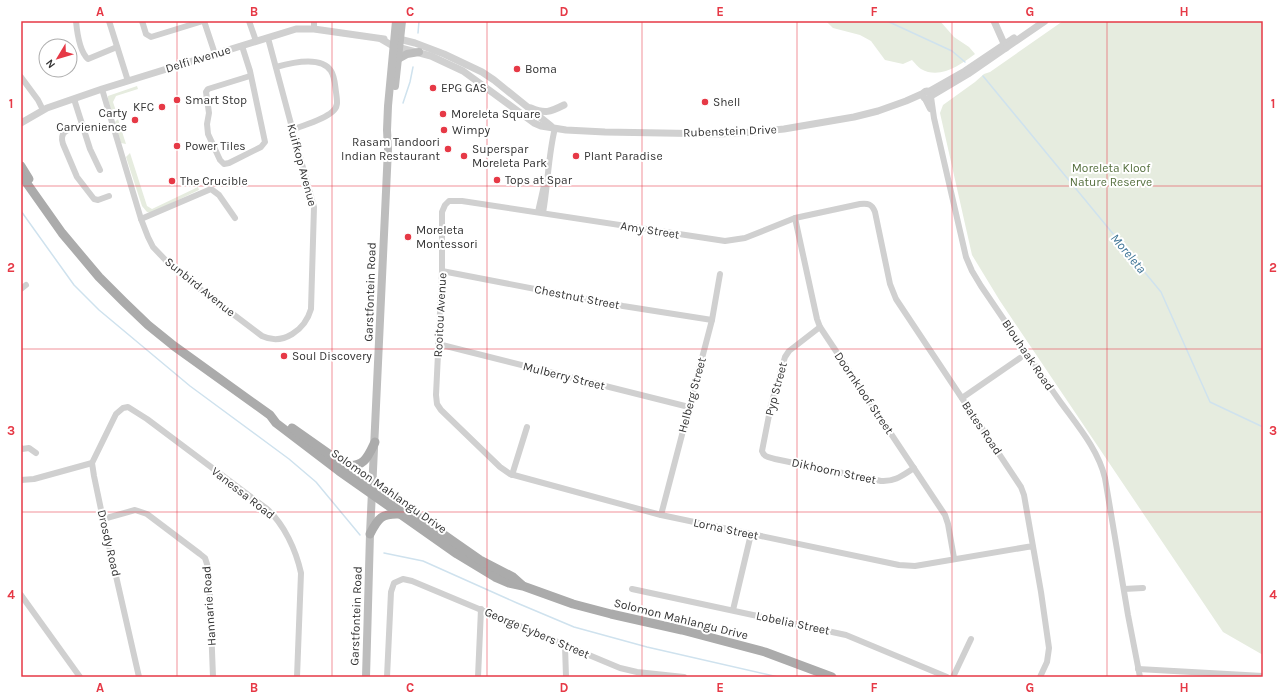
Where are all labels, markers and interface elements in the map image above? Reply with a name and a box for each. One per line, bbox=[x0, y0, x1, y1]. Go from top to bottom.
text: A bbox=[96, 4, 104, 19]
text: B bbox=[250, 4, 258, 19]
text: C bbox=[406, 4, 414, 19]
text: D bbox=[560, 4, 569, 19]
text: E bbox=[716, 4, 724, 19]
text: F bbox=[870, 4, 878, 19]
text: G bbox=[1026, 4, 1034, 19]
text: H bbox=[1179, 4, 1189, 19]
north arrow bbox=[38, 38, 78, 78]
street label: Delfi Avenue bbox=[164, 42, 232, 76]
text: N bbox=[43, 57, 58, 71]
place label: Boma bbox=[525, 62, 557, 76]
marker: Boma bbox=[512, 64, 522, 74]
place label: EPG GAS bbox=[441, 81, 487, 95]
marker: EPG GAS bbox=[428, 83, 438, 93]
place label: Smart Stop bbox=[185, 93, 247, 107]
marker: Smart Stop bbox=[172, 95, 182, 105]
place label: Shell bbox=[713, 95, 740, 109]
text: 1 bbox=[9, 96, 13, 111]
text: 1 bbox=[1271, 96, 1275, 111]
marker: Shell bbox=[700, 97, 710, 107]
place label: KFC bbox=[133, 100, 154, 114]
marker: KFC bbox=[157, 102, 167, 112]
place label: Carty Carvienience bbox=[56, 106, 127, 134]
place label: Moreleta Square bbox=[451, 107, 540, 121]
marker: Moreleta Square bbox=[438, 109, 448, 119]
marker: Carty Carvienience bbox=[130, 115, 140, 125]
street label: Kuifkop Avenue bbox=[284, 122, 320, 208]
street label: Rubenstein Drive bbox=[683, 122, 777, 140]
place label: Wimpy bbox=[452, 123, 491, 137]
marker: Wimpy bbox=[439, 125, 449, 135]
place label: Rasam Tandoori Indian Restaurant bbox=[341, 135, 440, 163]
place label: Power Tiles bbox=[185, 139, 246, 153]
marker: Power Tiles bbox=[172, 141, 182, 151]
place label: Superspar Moreleta Park bbox=[472, 142, 547, 170]
marker: Rasam Tandoori Indian Restaurant bbox=[443, 144, 453, 154]
place label: Plant Paradise bbox=[584, 149, 663, 163]
marker: Superspar Moreleta Park bbox=[459, 151, 469, 161]
marker: Plant Paradise bbox=[571, 151, 581, 161]
park label: Moreleta Kloof Nature Reserve bbox=[1070, 161, 1152, 189]
place label: Tops at Spar bbox=[505, 173, 573, 187]
place label: The Crucible bbox=[180, 174, 248, 188]
marker: Tops at Spar bbox=[492, 175, 502, 185]
marker: The Crucible bbox=[167, 176, 177, 186]
street label: Amy Street bbox=[620, 218, 681, 242]
place label: Moreleta Montessori bbox=[416, 223, 478, 251]
water label: Moreleta bbox=[1108, 230, 1150, 276]
marker: Moreleta Montessori bbox=[403, 232, 413, 242]
street label: Garstfontein Road bbox=[361, 242, 379, 342]
street label: Sunbird Avenue bbox=[162, 254, 238, 320]
text: 2 bbox=[7, 260, 15, 275]
text: 2 bbox=[1269, 260, 1277, 275]
street label: Rooitou Avenue bbox=[431, 272, 449, 358]
street label: Chestnut Street bbox=[533, 282, 621, 312]
street label: Blouhaak Road bbox=[999, 317, 1057, 393]
place label: Soul Discovery bbox=[292, 349, 372, 363]
street label: Doornkloof Street bbox=[831, 349, 897, 437]
marker: Soul Discovery bbox=[279, 351, 289, 361]
street label: Helberg Street bbox=[675, 355, 709, 434]
street label: Mulberry Street bbox=[521, 359, 607, 393]
street label: Pyp Street bbox=[762, 360, 790, 417]
street label: Bates Road bbox=[959, 399, 1005, 457]
text: 3 bbox=[7, 423, 15, 438]
text: 3 bbox=[1269, 423, 1277, 438]
street label: Solomon Mahlangu Drive bbox=[329, 446, 449, 536]
street label: Dikhoorn Street bbox=[790, 455, 878, 487]
street label: Vanessa Road bbox=[209, 464, 277, 522]
street label: Drosdy Road bbox=[94, 508, 124, 578]
street label: Lorna Street bbox=[692, 515, 760, 543]
street label: Hannarie Road bbox=[199, 565, 219, 647]
street label: Garstfontein Road bbox=[347, 566, 365, 666]
text: 4 bbox=[7, 587, 15, 602]
text: 4 bbox=[1269, 587, 1277, 602]
street label: Solomon Mahlangu Drive bbox=[612, 596, 750, 642]
street label: George Eybers Street bbox=[483, 605, 592, 662]
street label: Lobelia Street bbox=[755, 608, 831, 638]
text: A bbox=[96, 680, 104, 695]
text: B bbox=[250, 680, 258, 695]
text: C bbox=[406, 680, 414, 695]
text: D bbox=[560, 680, 569, 695]
text: E bbox=[716, 680, 724, 695]
text: F bbox=[870, 680, 878, 695]
text: G bbox=[1026, 680, 1034, 695]
text: H bbox=[1179, 680, 1189, 695]

